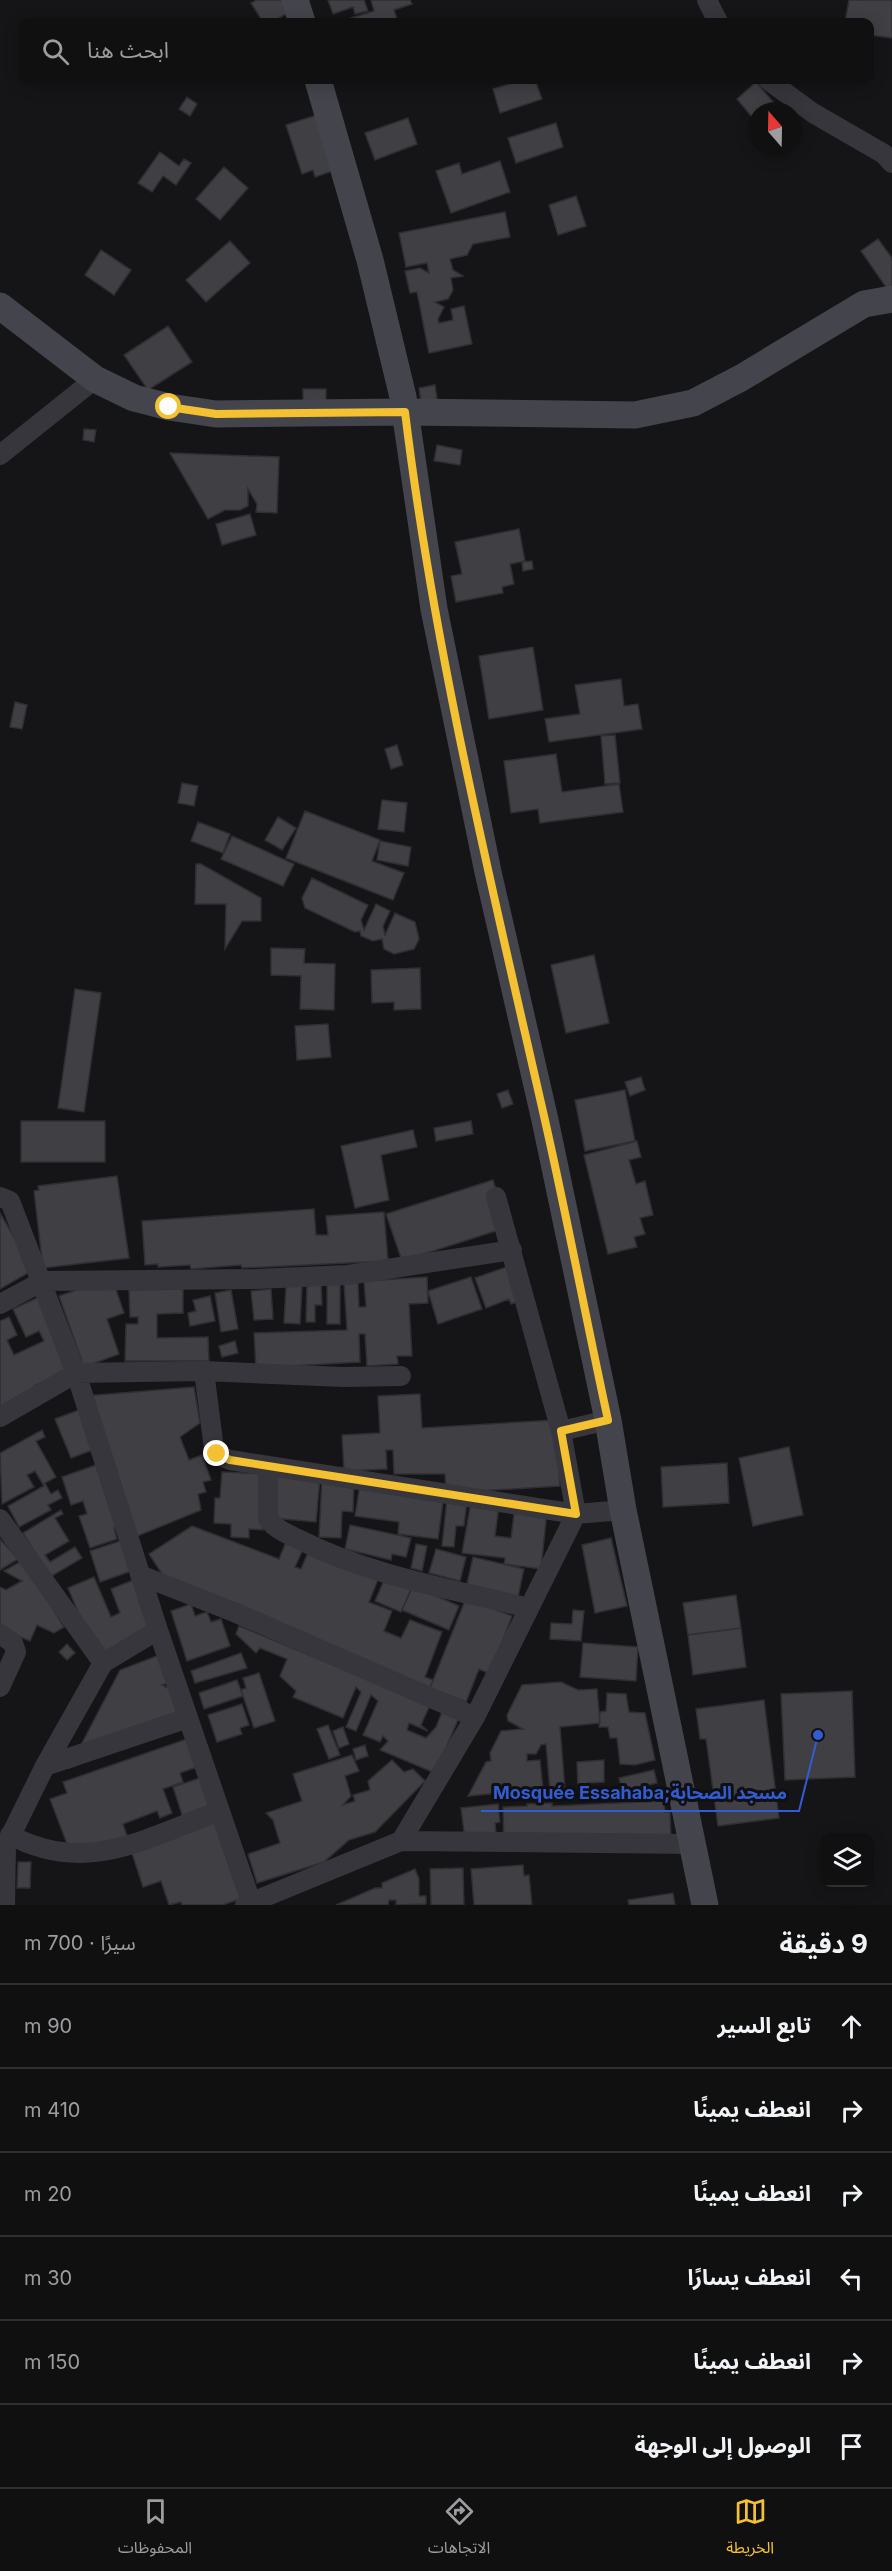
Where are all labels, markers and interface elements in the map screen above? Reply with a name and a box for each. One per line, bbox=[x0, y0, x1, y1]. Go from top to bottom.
search box bbox=[18, 18, 874, 84]
icon: search bbox=[39, 35, 72, 68]
text: ابحث هنا bbox=[87, 37, 169, 63]
north arrow bbox=[748, 102, 802, 156]
route start bbox=[155, 393, 181, 419]
route end bbox=[203, 1440, 229, 1466]
callout: Mosquée Essahaba;مسجد الصحابة bbox=[481, 1775, 799, 1811]
text: Mosquée Essahaba;مسجد الصحابة bbox=[493, 1782, 787, 1803]
map controls bbox=[820, 1833, 874, 1887]
button: layers bbox=[820, 1833, 874, 1887]
text: 9 دقيقة bbox=[780, 1928, 868, 1959]
text: سيرًا · 700 m bbox=[24, 1931, 136, 1955]
icon: ahead bbox=[835, 2010, 868, 2043]
text: تابع السير bbox=[718, 2012, 811, 2038]
text: 90 m bbox=[24, 2014, 72, 2038]
icon: right bbox=[835, 2094, 868, 2127]
text: انعطف يمينًا bbox=[693, 2096, 811, 2122]
text: 410 m bbox=[24, 2098, 80, 2122]
icon: right bbox=[835, 2178, 868, 2211]
text: انعطف يمينًا bbox=[693, 2180, 811, 2206]
text: 20 m bbox=[24, 2182, 72, 2206]
icon: left bbox=[835, 2262, 868, 2295]
text: انعطف يسارًا bbox=[688, 2264, 811, 2290]
text: 30 m bbox=[24, 2266, 72, 2290]
icon: right bbox=[835, 2346, 868, 2379]
text: انعطف يمينًا bbox=[693, 2348, 811, 2374]
text: 150 m bbox=[24, 2350, 80, 2374]
icon: arrive bbox=[835, 2430, 868, 2463]
text: الوصول إلى الوجهة bbox=[634, 2432, 811, 2458]
tab: المحفوظات bbox=[118, 2495, 192, 2565]
tab: الاتجاهات bbox=[428, 2495, 490, 2565]
tab: الخريطة bbox=[726, 2495, 774, 2565]

